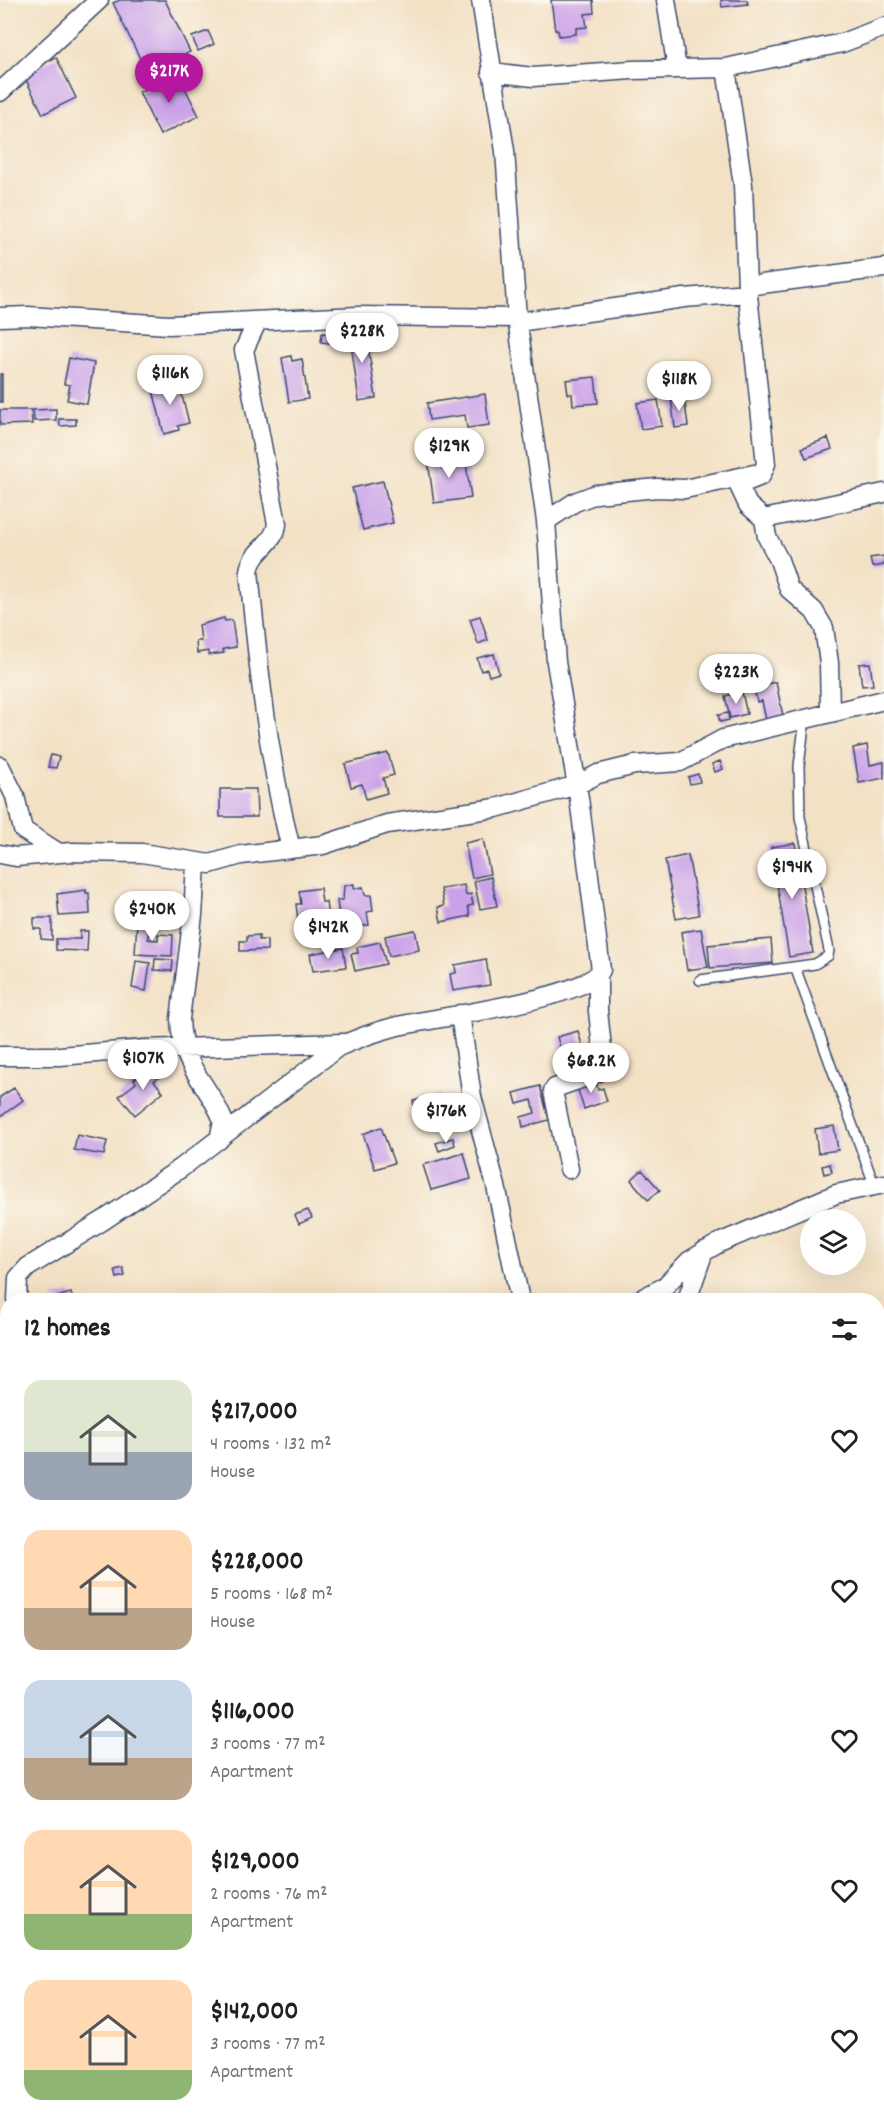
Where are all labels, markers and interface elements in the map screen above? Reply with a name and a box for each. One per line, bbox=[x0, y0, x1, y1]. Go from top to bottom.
pin: $217K bbox=[127, 53, 211, 104]
text: $217K bbox=[149, 58, 189, 86]
pin: $228K bbox=[320, 313, 404, 364]
text: $228K bbox=[340, 318, 384, 346]
pin: $116K bbox=[128, 355, 212, 406]
text: $116K bbox=[151, 360, 189, 388]
pin: $118K bbox=[637, 361, 721, 412]
text: $118K bbox=[661, 366, 697, 394]
pin: $129K bbox=[407, 428, 491, 479]
text: $129K bbox=[428, 433, 470, 461]
pin: $223K bbox=[694, 654, 778, 705]
text: $223K bbox=[713, 659, 759, 687]
pin: $194K bbox=[750, 849, 834, 900]
text: $194K bbox=[771, 854, 813, 882]
pin: $240K bbox=[110, 891, 194, 942]
text: $240K bbox=[128, 896, 176, 924]
pin: $142K bbox=[286, 909, 370, 960]
text: $142K bbox=[308, 914, 348, 942]
pin: $107K bbox=[101, 1040, 185, 1091]
pin: $68.2K bbox=[542, 1043, 640, 1094]
text: $107K bbox=[122, 1045, 164, 1073]
text: $68.2K bbox=[566, 1048, 616, 1076]
pin: $176K bbox=[404, 1093, 488, 1144]
text: $176K bbox=[425, 1098, 467, 1126]
map controls bbox=[800, 1209, 866, 1275]
button: layers bbox=[800, 1209, 866, 1275]
text: 12 homes bbox=[24, 1311, 111, 1348]
icon: filters bbox=[828, 1313, 861, 1346]
text: $217,000 bbox=[210, 1394, 298, 1431]
icon: home bbox=[72, 1404, 144, 1476]
icon: heart bbox=[828, 1424, 861, 1457]
text: 4 rooms · 132 m² bbox=[210, 1431, 332, 1459]
text: House bbox=[210, 1459, 255, 1487]
text: $228,000 bbox=[210, 1544, 304, 1581]
icon: home bbox=[72, 1554, 144, 1626]
icon: heart bbox=[828, 1574, 861, 1607]
text: 5 rooms · 168 m² bbox=[210, 1581, 333, 1609]
text: House bbox=[210, 1609, 255, 1637]
text: $116,000 bbox=[210, 1694, 295, 1731]
icon: home bbox=[72, 1704, 144, 1776]
icon: heart bbox=[828, 1724, 861, 1757]
text: 3 rooms · 77 m² bbox=[210, 1731, 326, 1759]
text: Apartment bbox=[210, 1759, 293, 1787]
text: $129,000 bbox=[210, 1844, 300, 1881]
icon: home bbox=[72, 1854, 144, 1926]
icon: heart bbox=[828, 1874, 861, 1907]
text: 2 rooms · 76 m² bbox=[210, 1881, 328, 1909]
text: Apartment bbox=[210, 1909, 293, 1937]
text: $142,000 bbox=[210, 1994, 298, 2031]
icon: home bbox=[72, 2004, 144, 2076]
icon: heart bbox=[828, 2024, 861, 2057]
text: 3 rooms · 77 m² bbox=[210, 2031, 326, 2059]
text: Apartment bbox=[210, 2059, 293, 2087]

